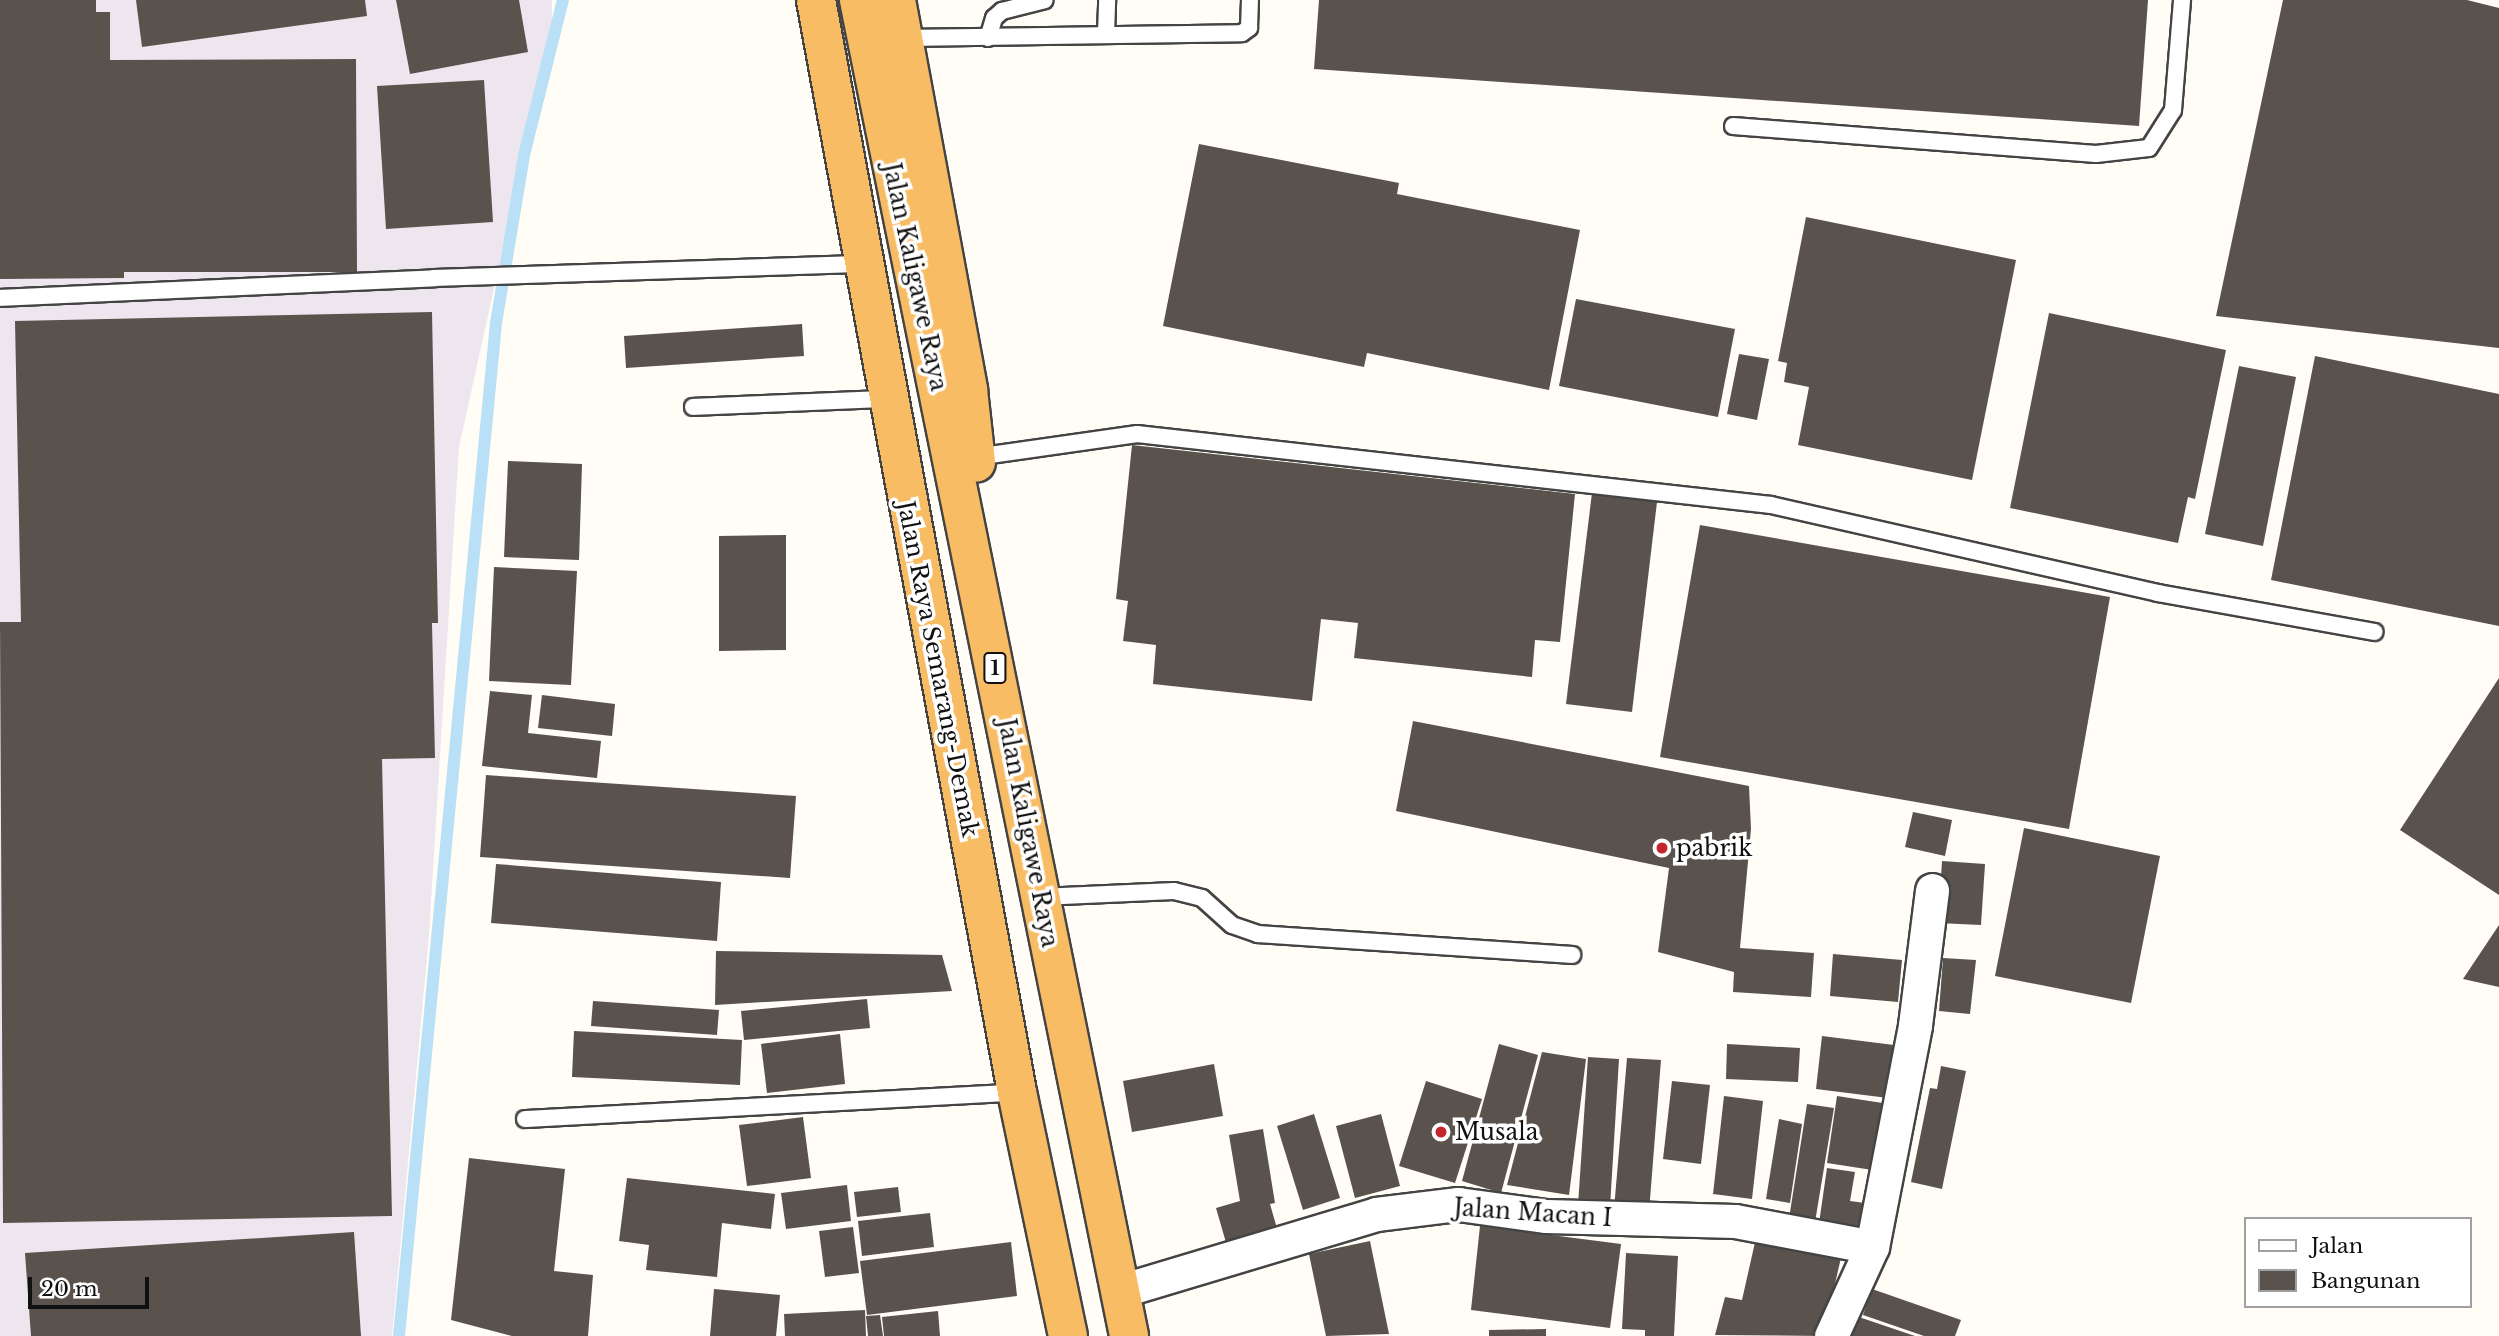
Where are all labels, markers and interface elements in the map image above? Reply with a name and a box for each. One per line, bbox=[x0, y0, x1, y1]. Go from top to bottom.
street label: Jalan Kaligawe Raya bbox=[877, 161, 953, 393]
street label: Jalan Raya Semarang-Demak bbox=[892, 498, 984, 840]
road number: 1 bbox=[983, 650, 1007, 686]
street label: Jalan Kaligawe Raya bbox=[992, 716, 1064, 950]
place label: pabrik bbox=[1676, 834, 1752, 862]
marker: pabrik bbox=[1654, 840, 1670, 856]
place label: Musala bbox=[1455, 1118, 1538, 1146]
marker: Musala bbox=[1433, 1124, 1449, 1140]
street label: Jalan Macan I bbox=[1453, 1194, 1613, 1232]
legend bbox=[2244, 1217, 2471, 1308]
text: Jalan bbox=[2311, 1233, 2363, 1259]
scale bar bbox=[32, 1262, 152, 1306]
text: Bangunan bbox=[2311, 1268, 2420, 1294]
text: 20 m bbox=[41, 1276, 98, 1302]

